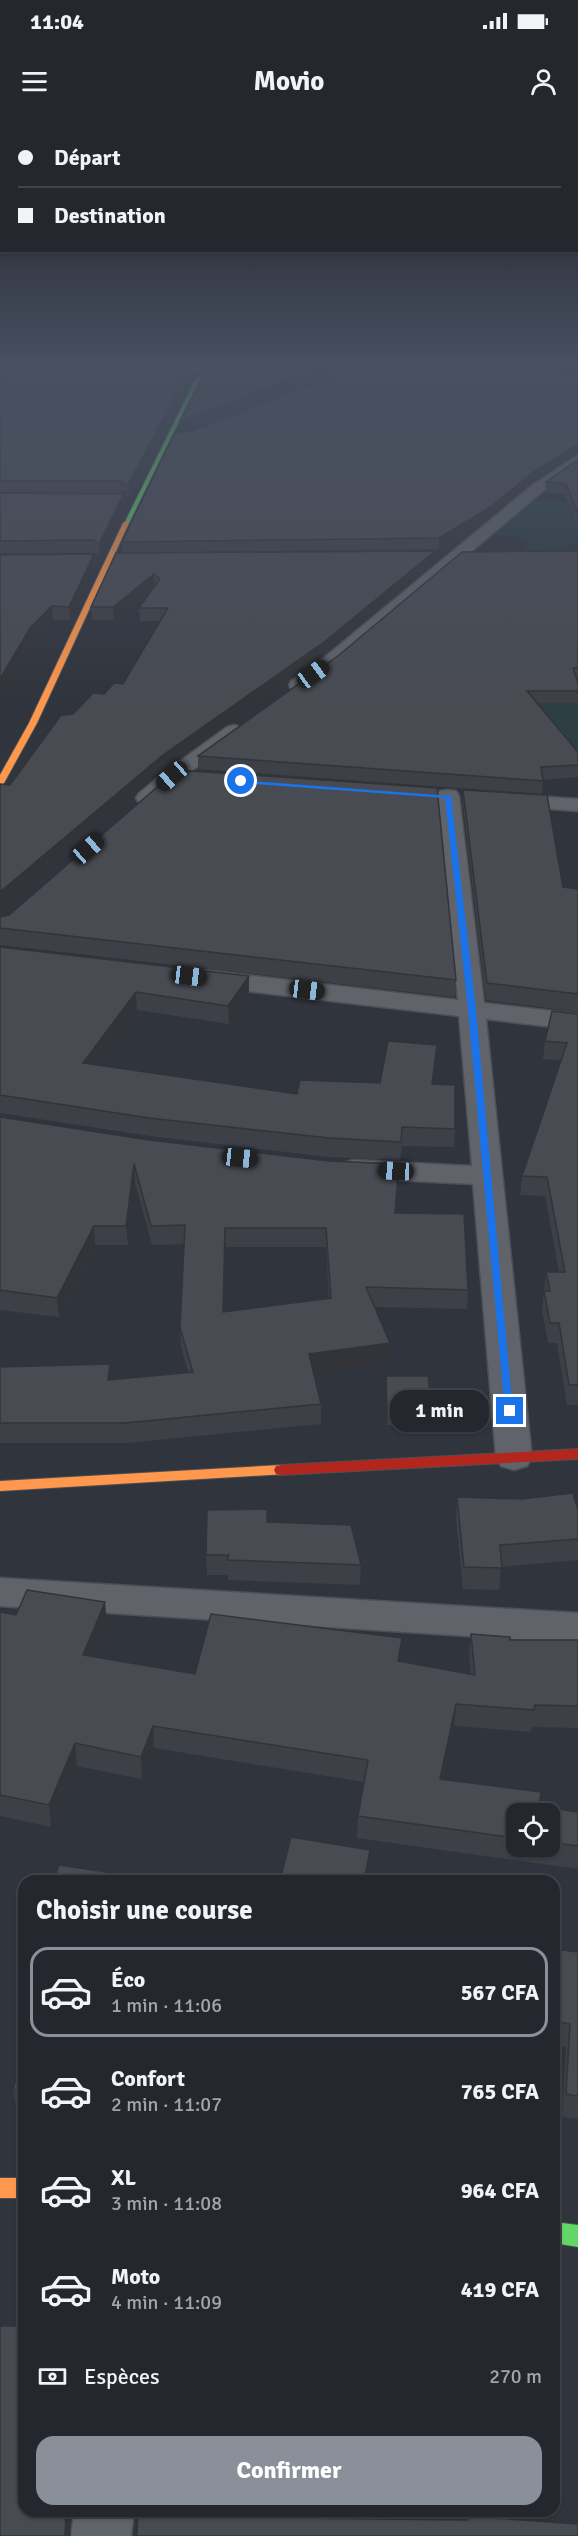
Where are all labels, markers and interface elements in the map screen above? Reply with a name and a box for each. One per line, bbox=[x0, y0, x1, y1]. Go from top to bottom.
text: 11:04 bbox=[30, 8, 84, 35]
icon: menu bbox=[18, 65, 51, 98]
text: Movio bbox=[254, 65, 324, 98]
icon: person bbox=[527, 65, 560, 98]
text: Départ bbox=[54, 144, 121, 171]
text: Destination bbox=[54, 202, 166, 229]
car bbox=[293, 656, 333, 692]
car bbox=[153, 757, 191, 795]
route start bbox=[227, 767, 254, 794]
car bbox=[69, 830, 107, 868]
car bbox=[170, 965, 208, 987]
car bbox=[288, 979, 326, 1001]
car bbox=[221, 1147, 259, 1169]
car bbox=[378, 1161, 414, 1181]
callout: 1 min bbox=[390, 1390, 489, 1432]
route end bbox=[496, 1397, 523, 1424]
text: 1 min bbox=[415, 1398, 464, 1423]
map controls bbox=[506, 1803, 560, 1857]
button: locate bbox=[506, 1803, 560, 1857]
text: Choisir une course bbox=[36, 1894, 253, 1927]
icon: car bbox=[39, 1965, 93, 2019]
text: Éco bbox=[111, 1966, 145, 1993]
text: 567 CFA bbox=[461, 1979, 539, 2006]
text: 1 min · 11:06 bbox=[111, 1993, 222, 2018]
icon: car bbox=[39, 2064, 93, 2118]
text: Confort bbox=[111, 2065, 185, 2092]
text: 765 CFA bbox=[461, 2078, 539, 2105]
text: 2 min · 11:07 bbox=[111, 2092, 222, 2117]
icon: car bbox=[39, 2163, 93, 2217]
text: XL bbox=[111, 2164, 136, 2191]
text: 964 CFA bbox=[461, 2177, 539, 2204]
text: 3 min · 11:08 bbox=[111, 2191, 222, 2216]
icon: car bbox=[39, 2262, 93, 2316]
text: Moto bbox=[111, 2263, 160, 2290]
text: 419 CFA bbox=[461, 2276, 539, 2303]
text: 4 min · 11:09 bbox=[111, 2290, 222, 2315]
icon: cash bbox=[36, 2360, 69, 2393]
text: Espèces bbox=[84, 2363, 160, 2390]
text: 270 m bbox=[489, 2364, 542, 2389]
button: Confirmer bbox=[36, 2436, 542, 2505]

